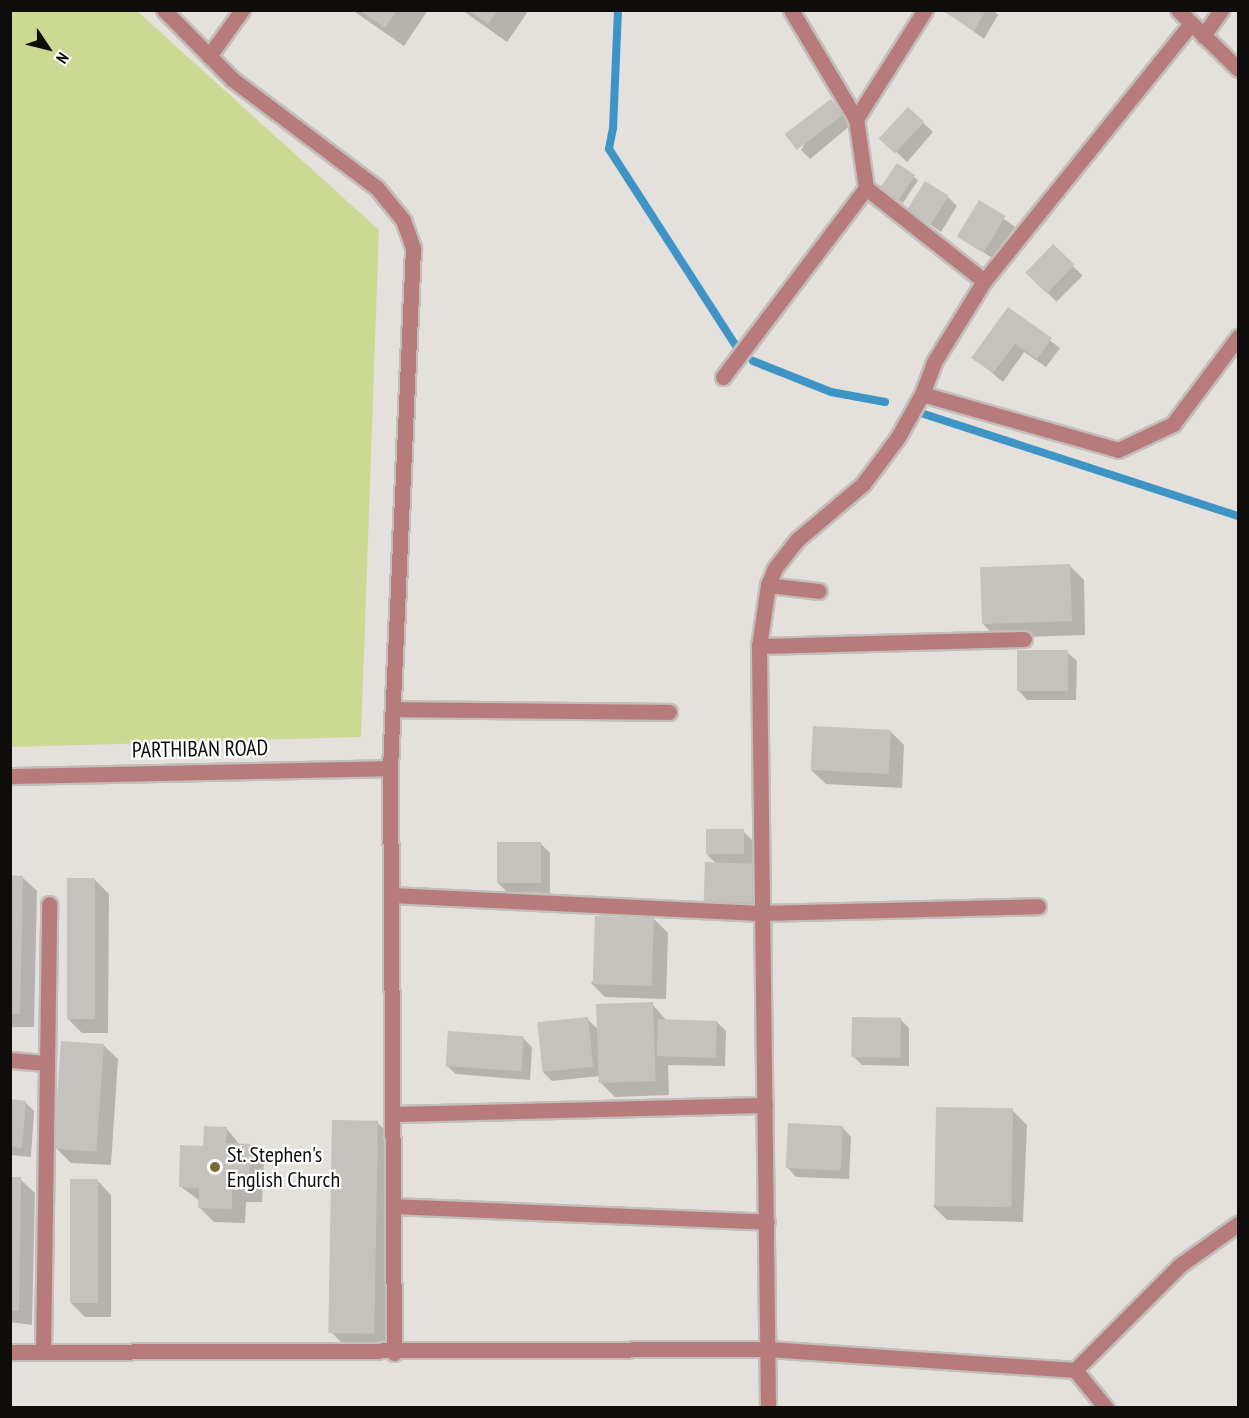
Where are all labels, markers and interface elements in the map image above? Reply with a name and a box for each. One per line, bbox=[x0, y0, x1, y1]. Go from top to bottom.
north arrow bbox=[18, 18, 78, 78]
text: N bbox=[52, 49, 73, 68]
street label: PARTHIBAN ROAD bbox=[132, 735, 268, 763]
place label: St. Stephen's English Church bbox=[227, 1141, 340, 1192]
marker: St. Stephen's English Church bbox=[208, 1160, 222, 1174]

